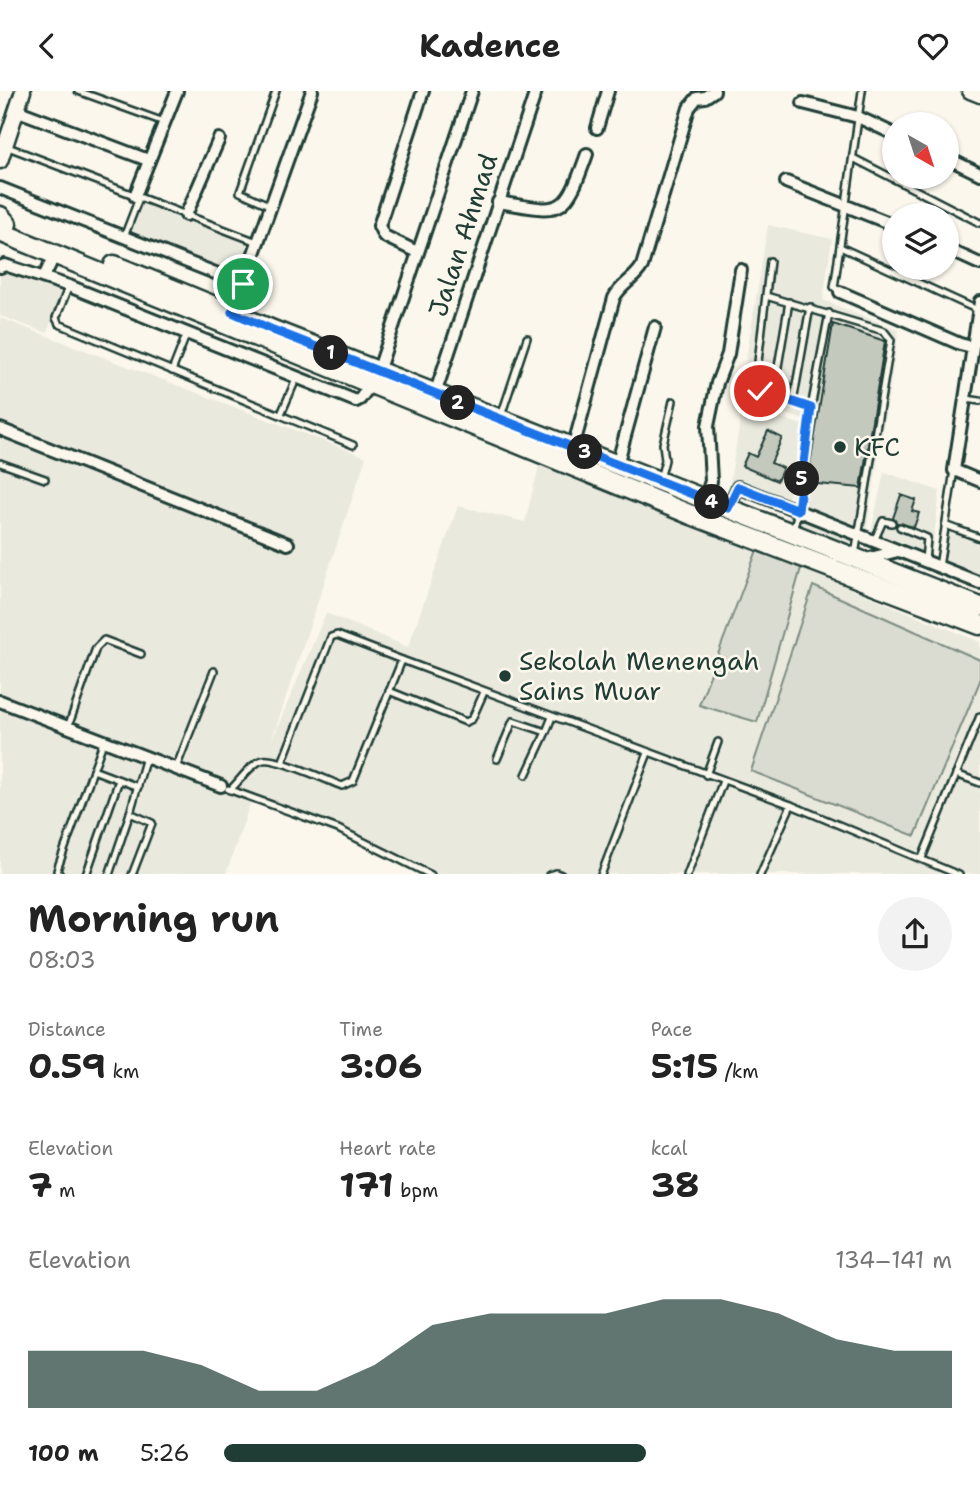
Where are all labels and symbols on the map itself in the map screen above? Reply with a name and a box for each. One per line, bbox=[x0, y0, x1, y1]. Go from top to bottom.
north arrow bbox=[882, 112, 959, 189]
street label: Jalan Ahmad bbox=[420, 149, 505, 321]
pin bbox=[213, 254, 273, 314]
pin: 1 bbox=[314, 335, 348, 371]
pin bbox=[730, 361, 790, 421]
pin: 2 bbox=[440, 385, 476, 421]
place label: KFC bbox=[854, 429, 900, 464]
pin: 3 bbox=[568, 435, 602, 469]
marker: KFC bbox=[832, 439, 848, 455]
pin: 5 bbox=[784, 461, 820, 497]
pin: 4 bbox=[694, 485, 730, 519]
place label: Sekolah Menengah Sains Muar bbox=[519, 643, 759, 708]
marker: Sekolah Menengah Sains Muar bbox=[497, 668, 513, 684]

